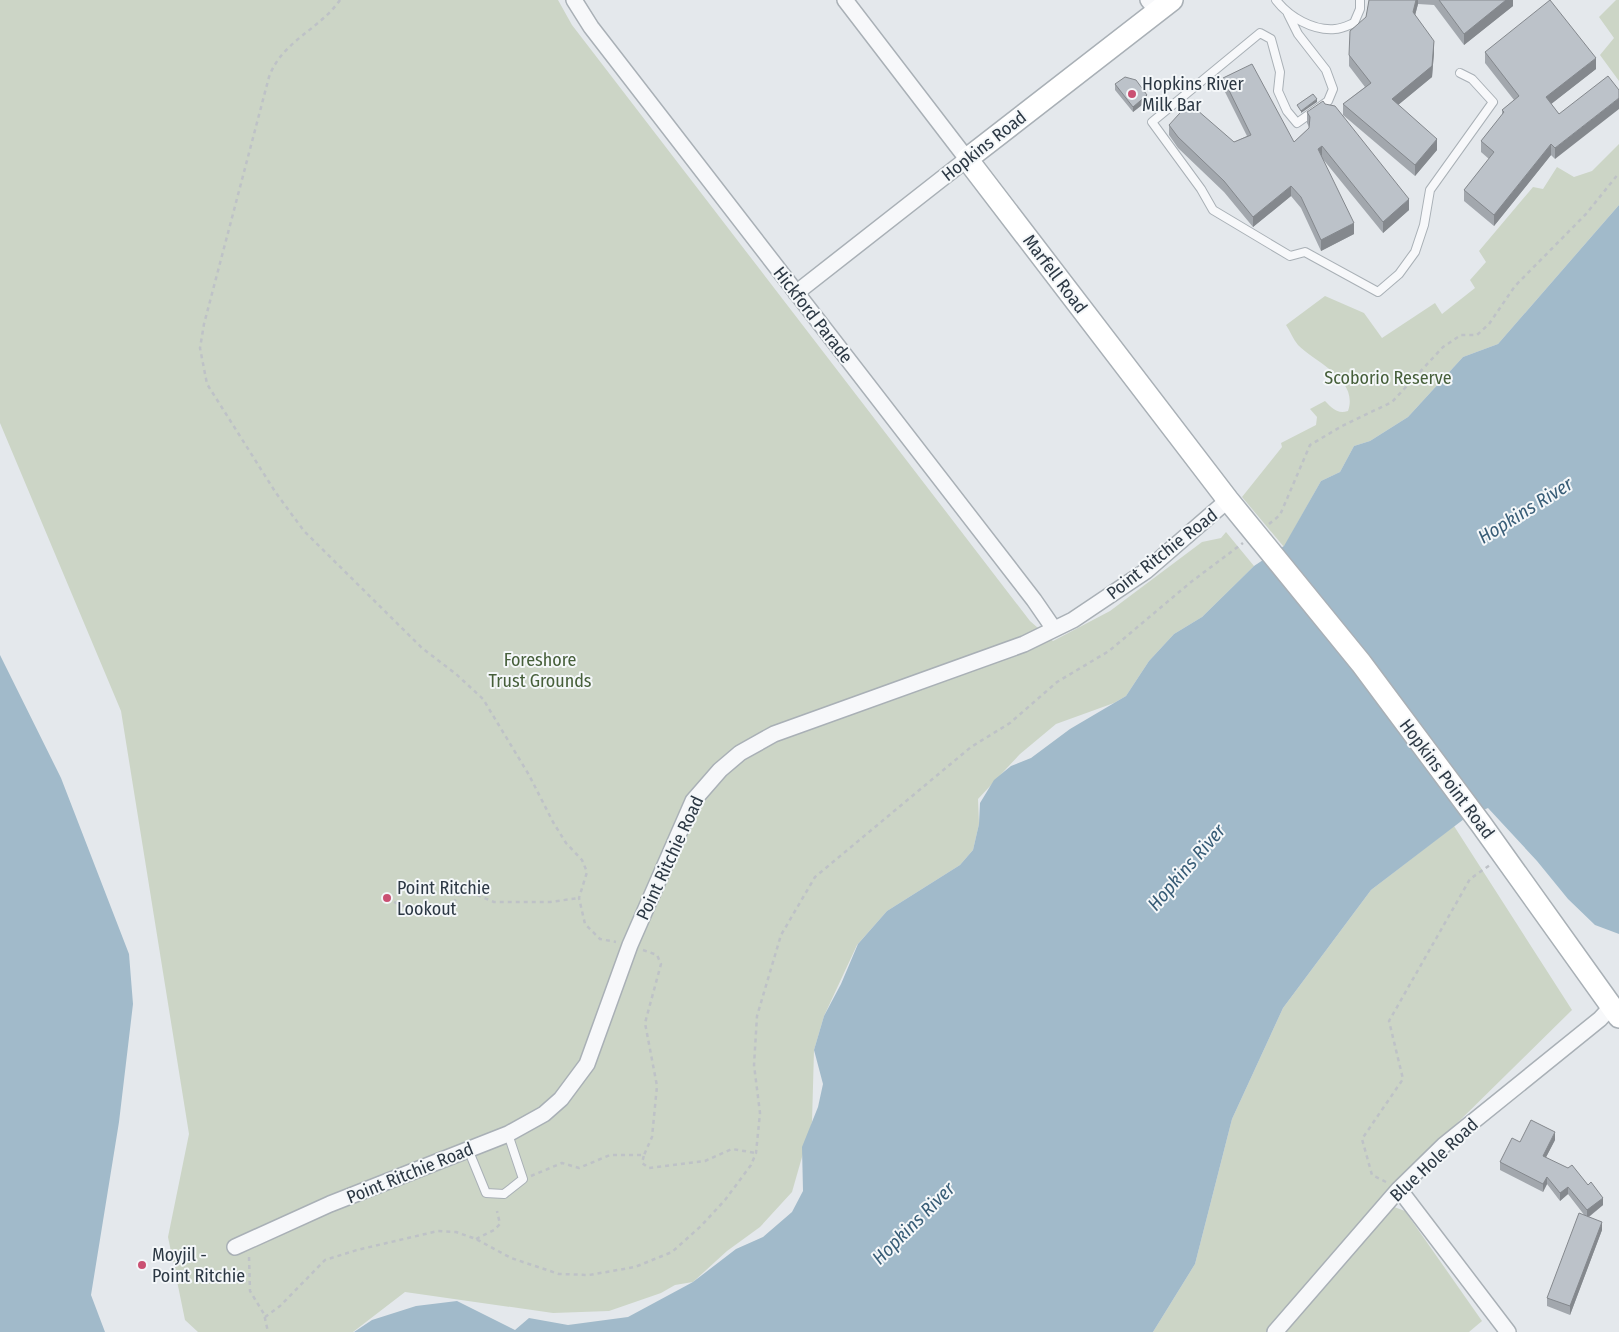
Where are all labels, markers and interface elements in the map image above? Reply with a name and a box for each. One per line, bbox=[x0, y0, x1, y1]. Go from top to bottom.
place label: Hopkins River Milk Bar bbox=[1142, 73, 1244, 116]
marker: Hopkins River Milk Bar bbox=[1126, 88, 1138, 100]
street label: Hopkins Road bbox=[937, 106, 1031, 186]
street label: Marfell Road bbox=[1018, 230, 1092, 318]
street label: Hickford Parade bbox=[769, 262, 858, 368]
park label: Scoborio Reserve bbox=[1324, 367, 1452, 389]
water label: Hopkins River bbox=[1474, 472, 1578, 549]
street label: Point Ritchie Road bbox=[1102, 504, 1222, 604]
park label: Foreshore Trust Grounds bbox=[488, 649, 592, 692]
street label: Hopkins Point Road bbox=[1395, 715, 1499, 843]
street label: Point Ritchie Road bbox=[632, 792, 708, 924]
water label: Hopkins River bbox=[1143, 818, 1231, 915]
place label: Point Ritchie Lookout bbox=[397, 877, 490, 920]
marker: Point Ritchie Lookout bbox=[381, 892, 393, 904]
street label: Blue Hole Road bbox=[1385, 1114, 1483, 1206]
street label: Point Ritchie Road bbox=[343, 1138, 477, 1208]
water label: Hopkins River bbox=[867, 1176, 960, 1269]
place label: Moyjil - Point Ritchie bbox=[152, 1244, 245, 1287]
marker: Moyjil - Point Ritchie bbox=[136, 1259, 148, 1271]

